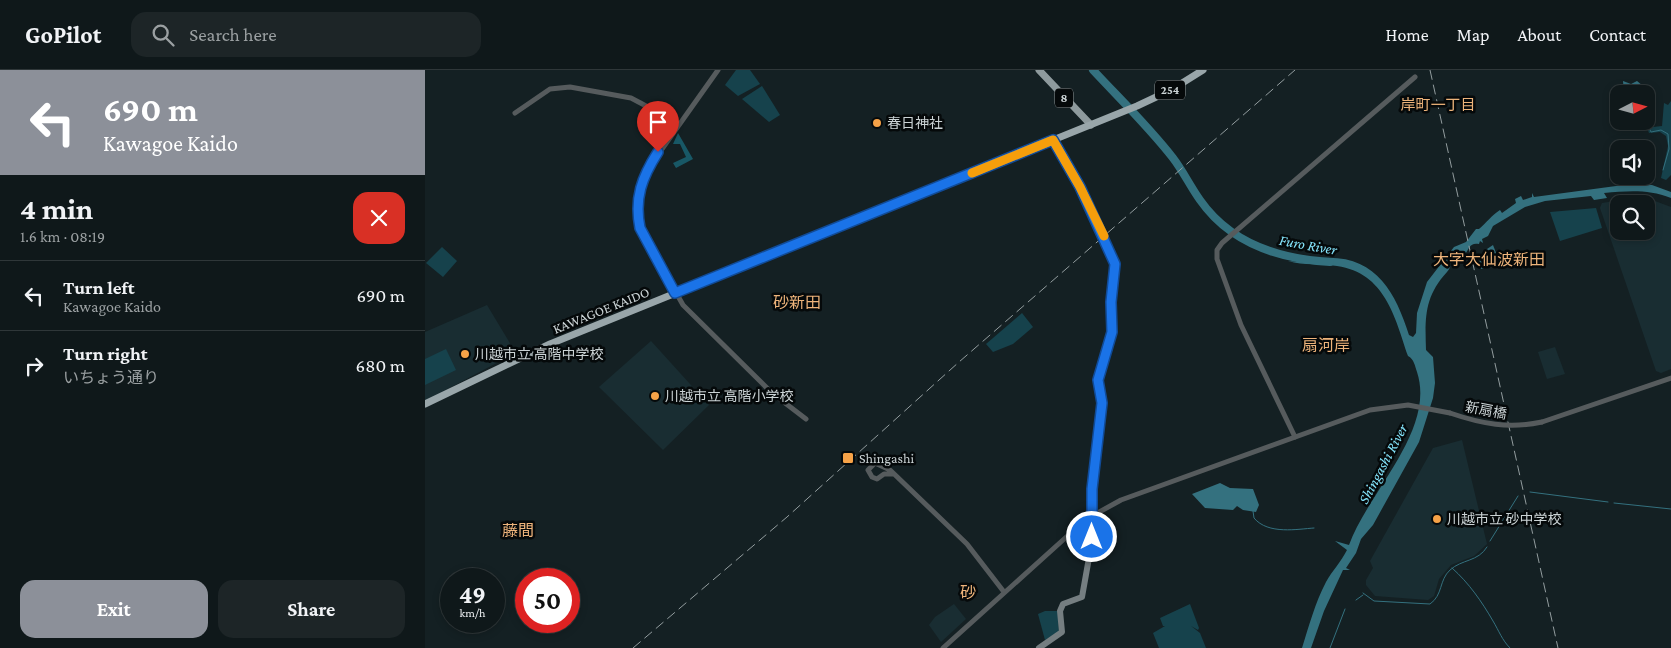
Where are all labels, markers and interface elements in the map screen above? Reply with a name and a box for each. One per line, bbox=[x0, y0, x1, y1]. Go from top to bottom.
search box bbox=[131, 12, 481, 57]
text: GoPilot bbox=[25, 21, 101, 48]
icon: search bbox=[149, 21, 177, 49]
text: Search here bbox=[189, 24, 277, 45]
text: Home bbox=[1386, 25, 1429, 45]
text: Map bbox=[1457, 25, 1489, 45]
text: About bbox=[1517, 25, 1561, 45]
text: Contact bbox=[1589, 25, 1646, 45]
road number: 254 bbox=[1155, 80, 1185, 100]
north arrow bbox=[1610, 85, 1655, 130]
map controls bbox=[1610, 85, 1655, 240]
road number: 8 bbox=[1055, 88, 1073, 108]
icon: left bbox=[20, 90, 85, 155]
text: 690 m bbox=[103, 90, 198, 129]
district label: 岸町一丁目 bbox=[1400, 97, 1476, 113]
pin bbox=[637, 101, 679, 152]
icon: arrive bbox=[644, 108, 672, 136]
place label: 春日神社 bbox=[887, 115, 943, 131]
marker: 春日神社 bbox=[871, 117, 883, 129]
text: Kawagoe Kaido bbox=[103, 131, 238, 156]
button: sound bbox=[1610, 140, 1655, 185]
text: 4 min bbox=[20, 192, 93, 225]
button: close bbox=[353, 192, 405, 244]
button: search bbox=[1610, 195, 1655, 240]
text: 1.6 km · 08:19 bbox=[20, 228, 105, 245]
water label: Furo River bbox=[1278, 232, 1339, 258]
district label: 大字大仙波新田 bbox=[1433, 251, 1545, 268]
text: Turn left bbox=[63, 277, 135, 298]
icon: left bbox=[20, 282, 48, 310]
street label: KAWAGOE KAIDO bbox=[550, 283, 652, 337]
text: 690 m bbox=[357, 285, 405, 306]
district label: 砂新田 bbox=[773, 294, 821, 311]
text: Kawagoe Kaido bbox=[63, 298, 161, 315]
district label: 扇河岸 bbox=[1302, 337, 1350, 354]
text: Turn right bbox=[63, 343, 148, 364]
place label: 川越市立 高階中学校 bbox=[475, 346, 604, 362]
marker: 川越市立 高階中学校 bbox=[459, 348, 471, 360]
icon: right bbox=[20, 352, 48, 380]
text: 680 m bbox=[356, 355, 405, 376]
text: いちょう通り bbox=[63, 369, 159, 386]
place label: 川越市立 高階小学校 bbox=[665, 388, 794, 404]
marker: 川越市立 高階小学校 bbox=[649, 390, 661, 402]
street label: 新扇橋 bbox=[1464, 398, 1508, 422]
water label: Shingashi River bbox=[1355, 421, 1412, 507]
place label: Shingashi bbox=[859, 450, 914, 466]
marker: Shingashi bbox=[841, 451, 855, 465]
position arrow bbox=[1065, 510, 1117, 562]
place label: 川越市立 砂中学校 bbox=[1447, 511, 1562, 527]
marker: 川越市立 砂中学校 bbox=[1431, 513, 1443, 525]
district label: 藤間 bbox=[502, 522, 534, 539]
speed limit sign: 50 bbox=[515, 568, 580, 633]
button: Exit bbox=[20, 580, 208, 638]
button: Share bbox=[218, 580, 405, 638]
text: 49 bbox=[459, 581, 486, 608]
district label: 砂 bbox=[960, 584, 976, 601]
text: km/h bbox=[460, 606, 485, 620]

